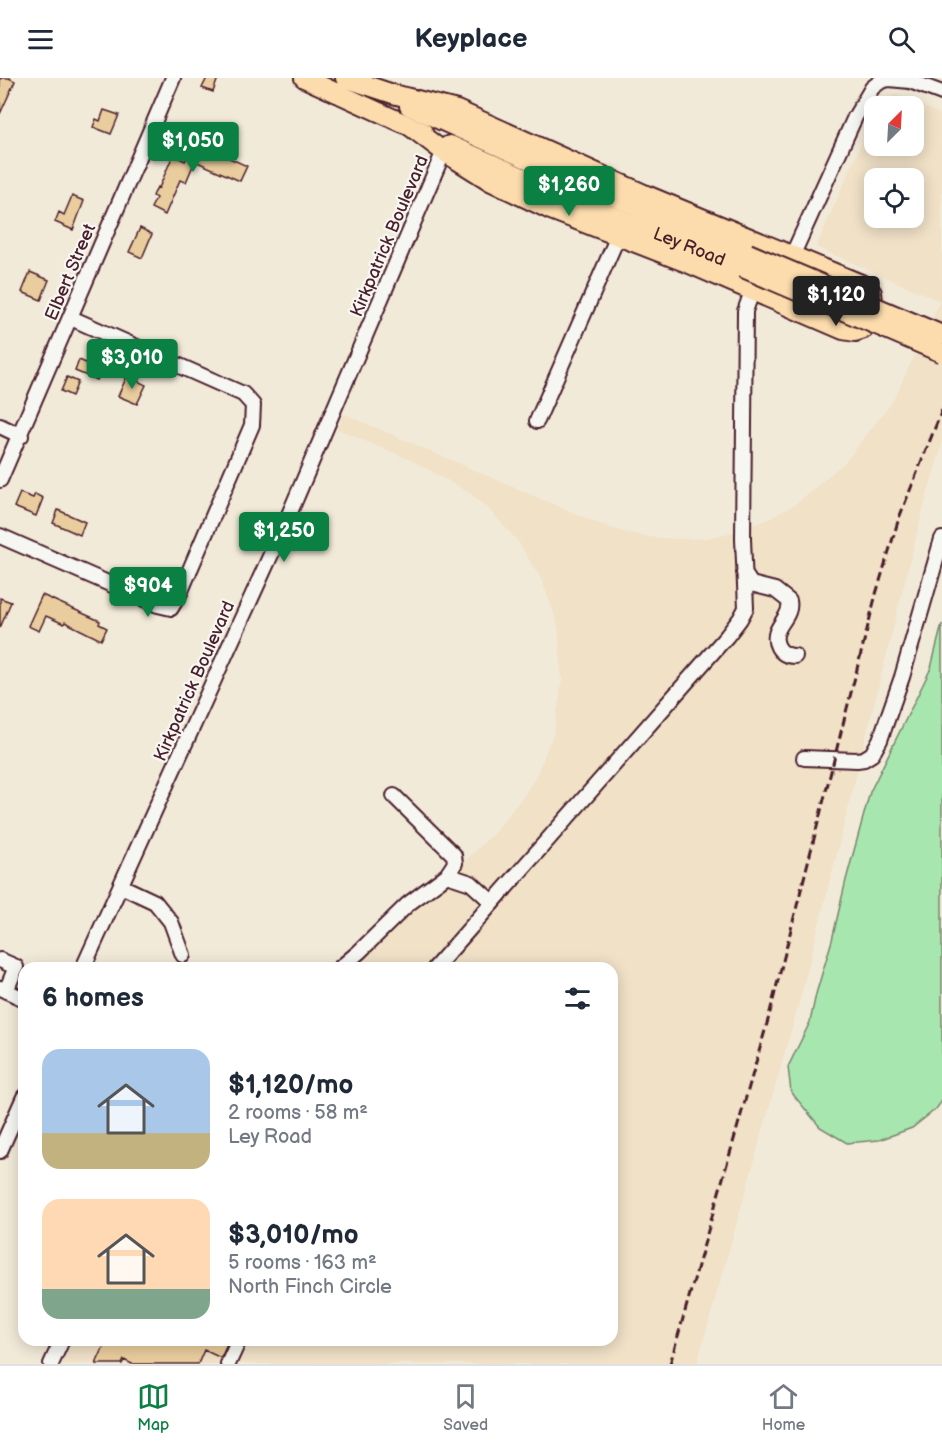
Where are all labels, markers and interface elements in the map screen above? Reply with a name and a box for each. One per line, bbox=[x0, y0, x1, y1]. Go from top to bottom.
icon: menu bbox=[24, 23, 57, 56]
text: Keyplace bbox=[414, 23, 528, 55]
icon: search bbox=[885, 23, 918, 56]
north arrow bbox=[864, 96, 924, 156]
map controls bbox=[864, 96, 924, 228]
pin: $1,050 bbox=[144, 122, 242, 173]
text: $1,050 bbox=[162, 129, 224, 153]
street label: Kirkpatrick Boulevard bbox=[346, 152, 433, 320]
pin: $1,260 bbox=[520, 166, 618, 217]
button: locate bbox=[864, 168, 924, 228]
text: $1,260 bbox=[538, 173, 600, 197]
street label: Elbert Street bbox=[41, 220, 100, 324]
street label: Ley Road bbox=[650, 223, 728, 271]
pin: $1,120 bbox=[787, 276, 885, 327]
text: $1,120 bbox=[807, 283, 865, 307]
pin: $3,010 bbox=[83, 339, 181, 390]
text: $3,010 bbox=[101, 346, 163, 370]
pin: $1,250 bbox=[235, 512, 333, 563]
text: $1,250 bbox=[253, 519, 315, 543]
pin: $904 bbox=[112, 567, 184, 618]
text: $904 bbox=[123, 574, 173, 598]
street label: Kirkpatrick Boulevard bbox=[150, 598, 239, 765]
icon: filters bbox=[561, 982, 594, 1015]
text: 6 homes bbox=[42, 983, 144, 1014]
text: $1,120/mo bbox=[228, 1070, 353, 1101]
icon: home bbox=[90, 1073, 162, 1145]
text: 2 rooms · 58 m² bbox=[228, 1101, 368, 1125]
text: Ley Road bbox=[228, 1125, 312, 1149]
text: $3,010/mo bbox=[228, 1220, 359, 1251]
icon: home bbox=[90, 1223, 162, 1295]
text: 5 rooms · 163 m² bbox=[228, 1251, 377, 1275]
text: North Finch Circle bbox=[228, 1275, 392, 1299]
tab: Map bbox=[137, 1380, 170, 1435]
tab: Saved bbox=[443, 1380, 488, 1435]
tab: Home bbox=[762, 1380, 805, 1435]

